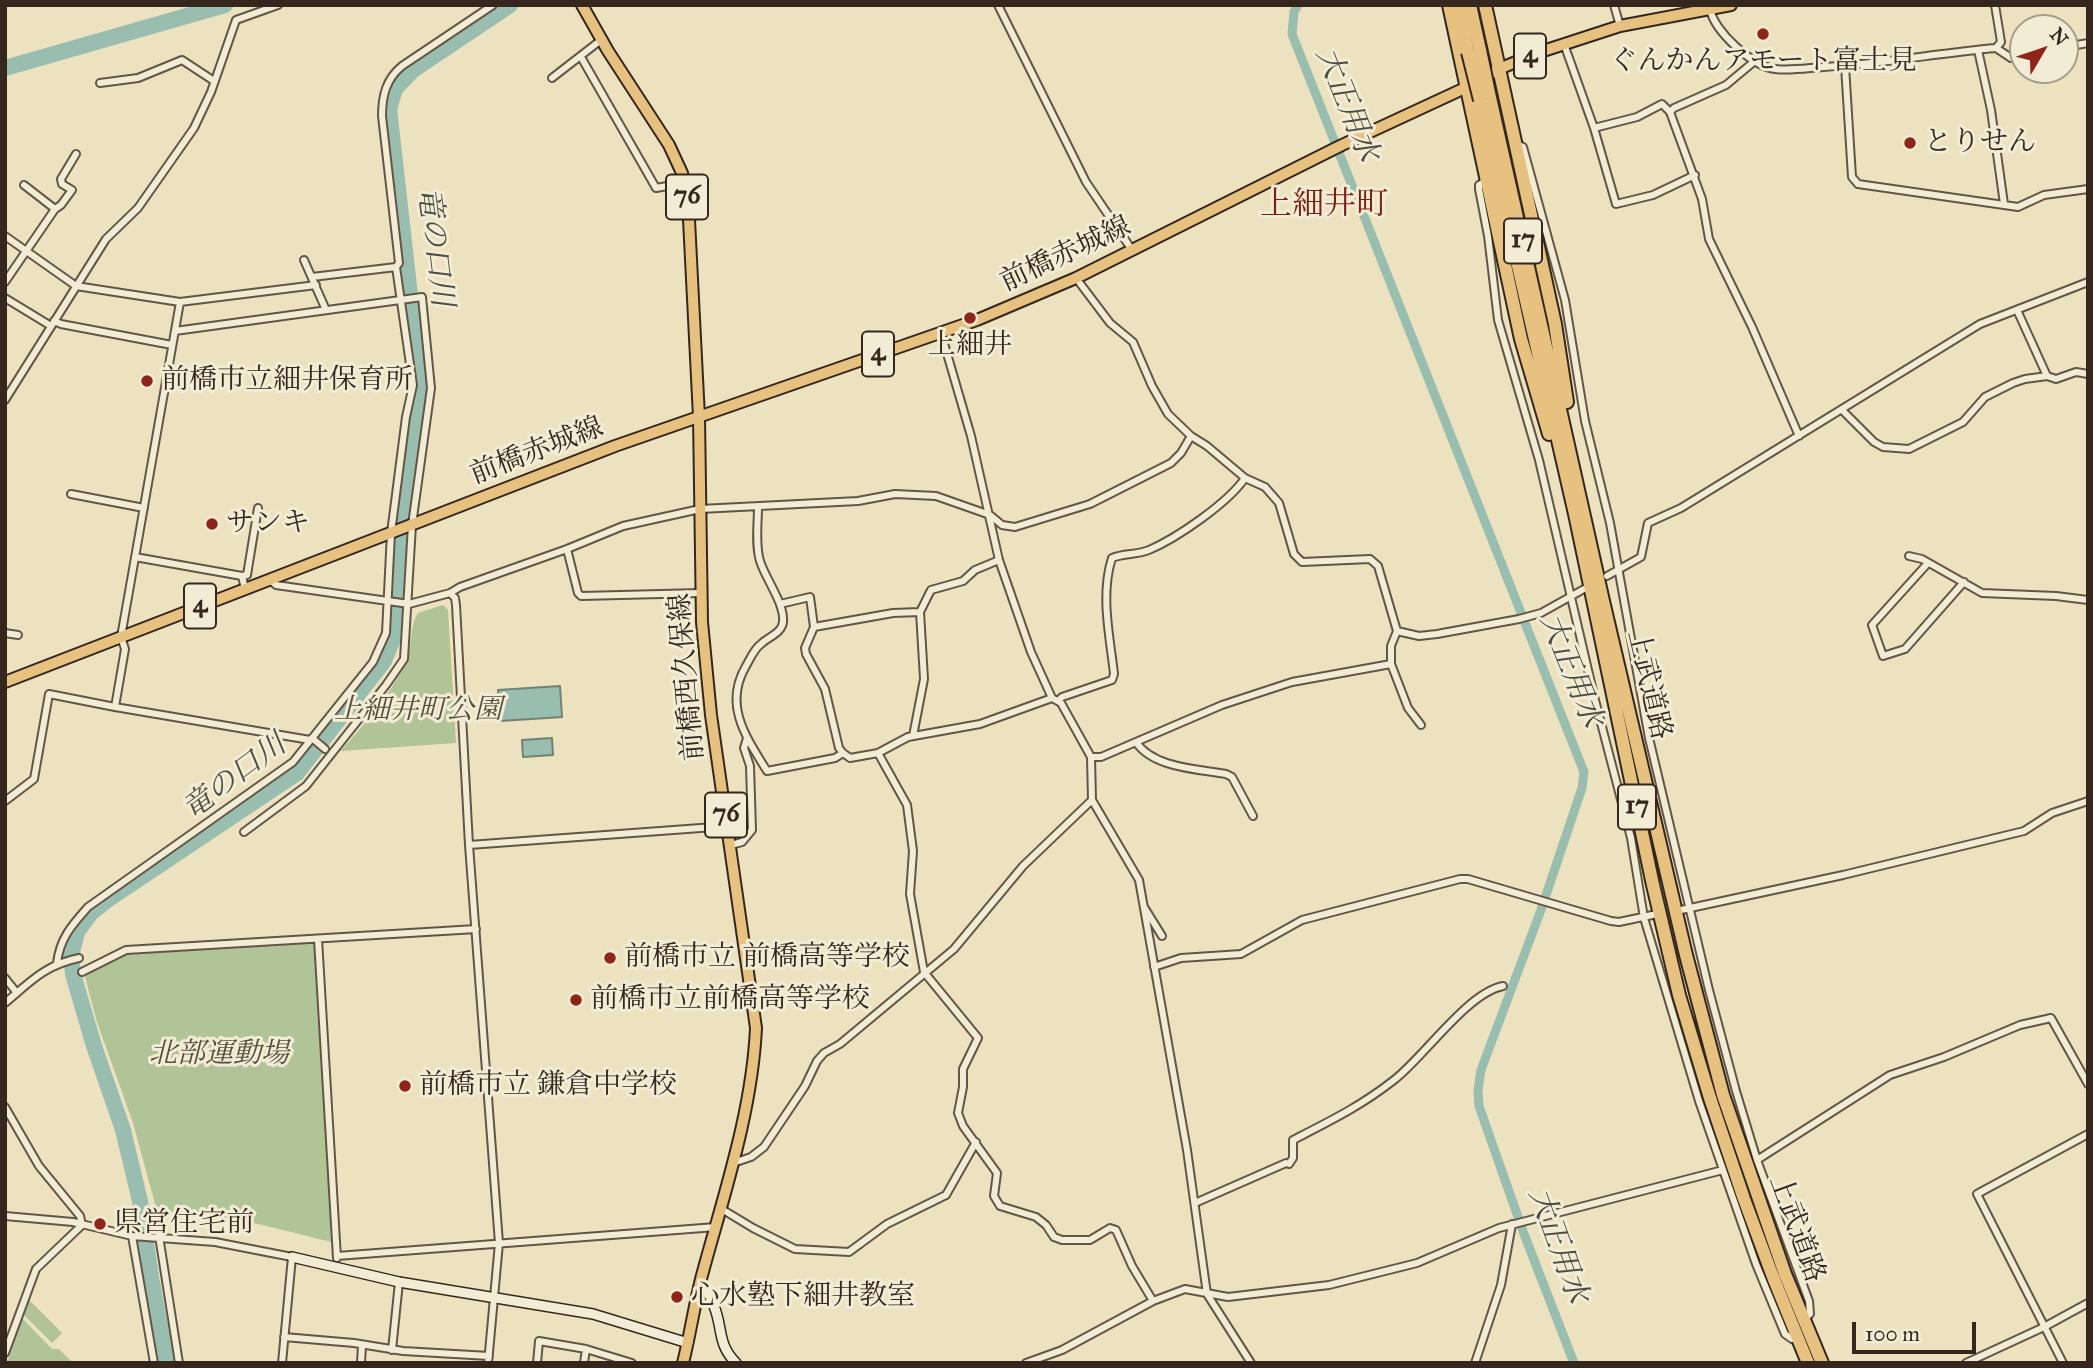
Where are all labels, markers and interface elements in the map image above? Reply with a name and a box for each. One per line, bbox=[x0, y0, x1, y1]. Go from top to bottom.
north arrow bbox=[2009, 14, 2079, 84]
text: N bbox=[2045, 23, 2073, 50]
marker: ぐんかんアモート富士見 bbox=[1755, 26, 1771, 42]
road number: 4 bbox=[1514, 34, 1546, 78]
water label: 大正用水 bbox=[1307, 43, 1385, 167]
place label: ぐんかんアモート富士見 bbox=[1610, 45, 1916, 79]
place label: とりせん bbox=[1924, 126, 2036, 160]
marker: とりせん bbox=[1902, 135, 1918, 151]
road number: 76 bbox=[666, 174, 708, 220]
water label: 竜の口川 bbox=[409, 185, 459, 309]
district label: 上細井町 bbox=[1260, 187, 1388, 225]
street label: 前橋赤城線 bbox=[995, 210, 1137, 300]
road number: 17 bbox=[1504, 218, 1542, 264]
marker: 上細井 bbox=[962, 310, 978, 326]
place label: 上細井 bbox=[928, 329, 1012, 363]
road number: 4 bbox=[862, 332, 894, 376]
place label: 前橋市立細井保育所 bbox=[161, 364, 413, 398]
marker: 前橋市立細井保育所 bbox=[139, 373, 155, 389]
street label: 前橋赤城線 bbox=[466, 411, 608, 493]
place label: サンキ bbox=[226, 507, 310, 541]
marker: サンキ bbox=[204, 516, 220, 532]
road number: 4 bbox=[184, 584, 216, 628]
street label: 前橋西久保線 bbox=[664, 592, 712, 762]
water label: 大正用水 bbox=[1531, 609, 1609, 733]
street label: 上武道路 bbox=[1619, 627, 1677, 743]
park label: 上細井町公園 bbox=[334, 694, 502, 728]
water label: 竜の口川 bbox=[176, 728, 294, 828]
road number: 17 bbox=[1618, 785, 1656, 830]
road number: 76 bbox=[705, 792, 747, 838]
place label: 前橋市立 前橋高等学校 bbox=[624, 941, 910, 975]
marker: 前橋市立 前橋高等学校 bbox=[602, 950, 618, 966]
place label: 前橋市立前橋高等学校 bbox=[590, 983, 870, 1017]
marker: 前橋市立前橋高等学校 bbox=[568, 992, 584, 1008]
park label: 北部運動場 bbox=[149, 1038, 289, 1072]
place label: 前橋市立 鎌倉中学校 bbox=[419, 1069, 677, 1103]
marker: 前橋市立 鎌倉中学校 bbox=[397, 1078, 413, 1094]
street label: 上武道路 bbox=[1761, 1171, 1831, 1287]
water label: 大正用水 bbox=[1520, 1183, 1594, 1309]
place label: 県営住宅前 bbox=[114, 1207, 254, 1241]
marker: 県営住宅前 bbox=[92, 1216, 108, 1232]
place label: 心水塾下細井教室 bbox=[691, 1280, 915, 1314]
marker: 心水塾下細井教室 bbox=[669, 1289, 685, 1305]
scale bar bbox=[1855, 1308, 1979, 1352]
text: 100 m bbox=[1865, 1321, 1920, 1347]

